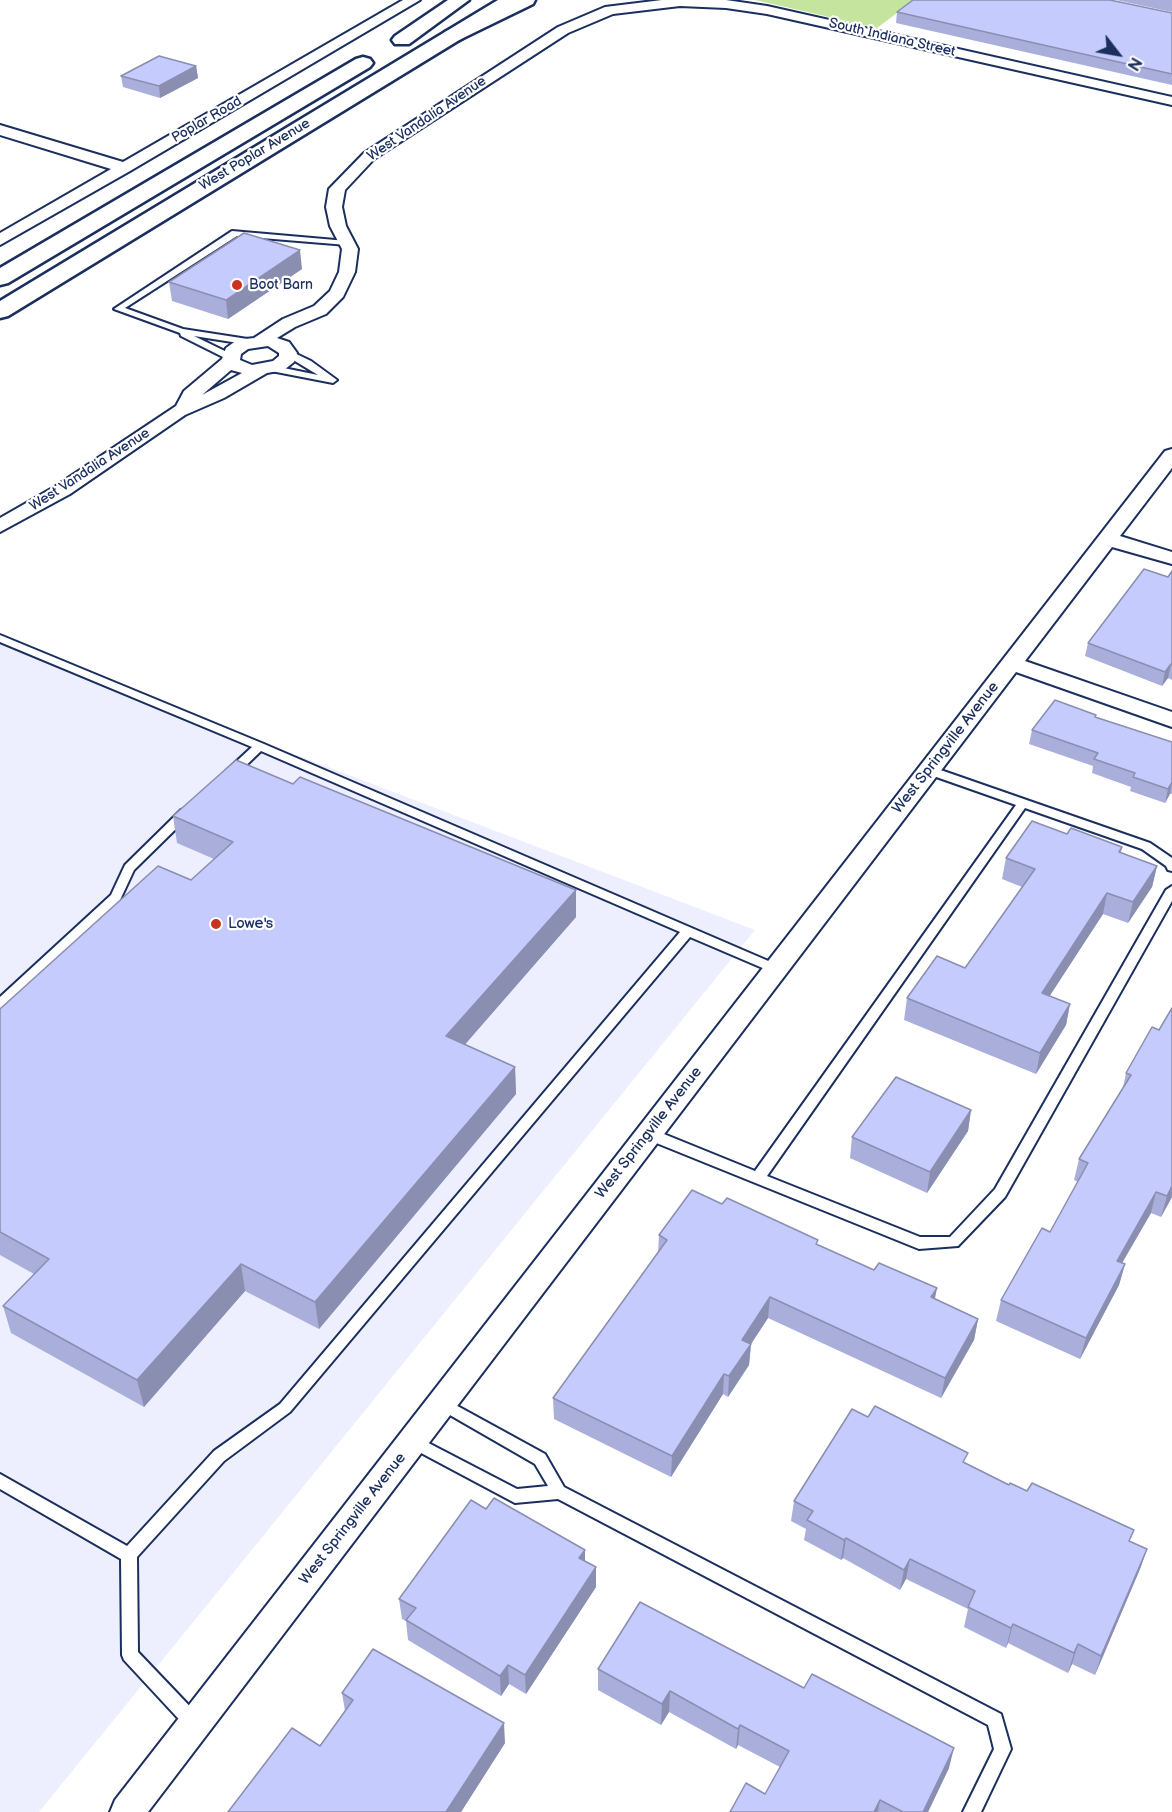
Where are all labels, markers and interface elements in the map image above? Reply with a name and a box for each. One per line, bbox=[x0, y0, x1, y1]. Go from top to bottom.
street label: South Indiana Street bbox=[827, 15, 957, 61]
north arrow bbox=[1088, 24, 1148, 84]
text: N bbox=[1123, 53, 1145, 74]
street label: West Vandalia Avenue bbox=[364, 73, 490, 165]
street label: Poplar Road bbox=[169, 93, 245, 147]
street label: West Poplar Avenue bbox=[197, 115, 313, 195]
place label: Boot Barn bbox=[249, 277, 313, 293]
marker: Boot Barn bbox=[230, 278, 244, 292]
street label: West Vandalia Avenue bbox=[27, 425, 153, 515]
street label: West Springville Avenue bbox=[889, 679, 1003, 817]
place label: Lowe's bbox=[228, 915, 273, 933]
marker: Lowe's bbox=[209, 917, 223, 931]
street label: West Springville Avenue bbox=[592, 1064, 706, 1202]
street label: West Springville Avenue bbox=[296, 1450, 410, 1588]

